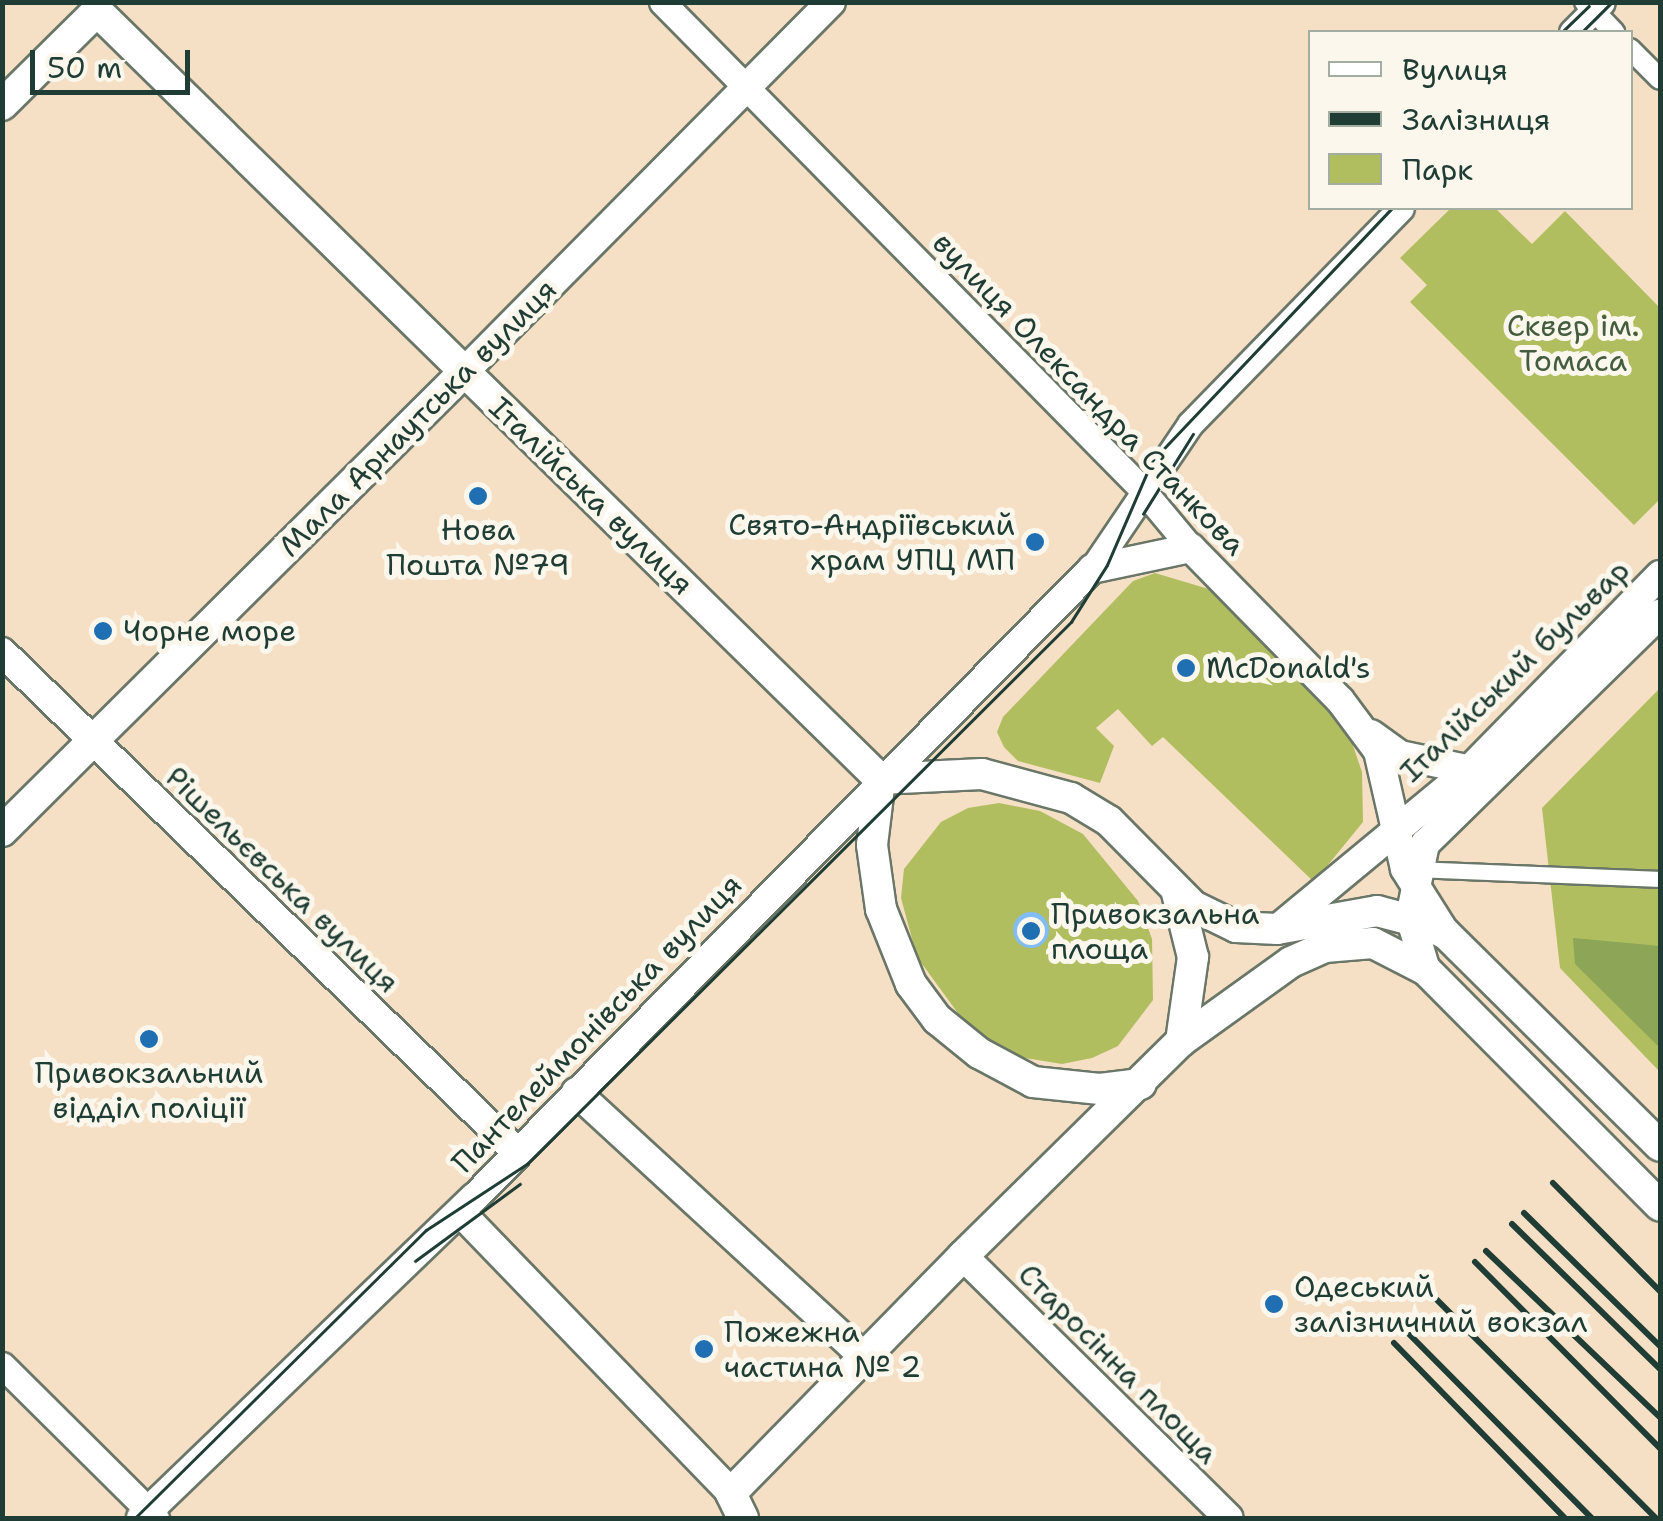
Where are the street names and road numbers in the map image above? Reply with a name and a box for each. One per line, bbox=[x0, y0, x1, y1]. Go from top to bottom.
street label: вулиця Олександра Станкова bbox=[925, 225, 1253, 563]
street label: Мала Арнаутська вулиця bbox=[272, 272, 564, 564]
street label: Італійська вулиця bbox=[482, 389, 700, 603]
street label: Італійський бульвар bbox=[1393, 552, 1637, 790]
street label: Рішельєвська вулиця bbox=[158, 759, 406, 1001]
street label: Пантелеймонівська вулиця bbox=[445, 867, 749, 1181]
street label: Старосінна площа bbox=[1010, 1256, 1226, 1472]

